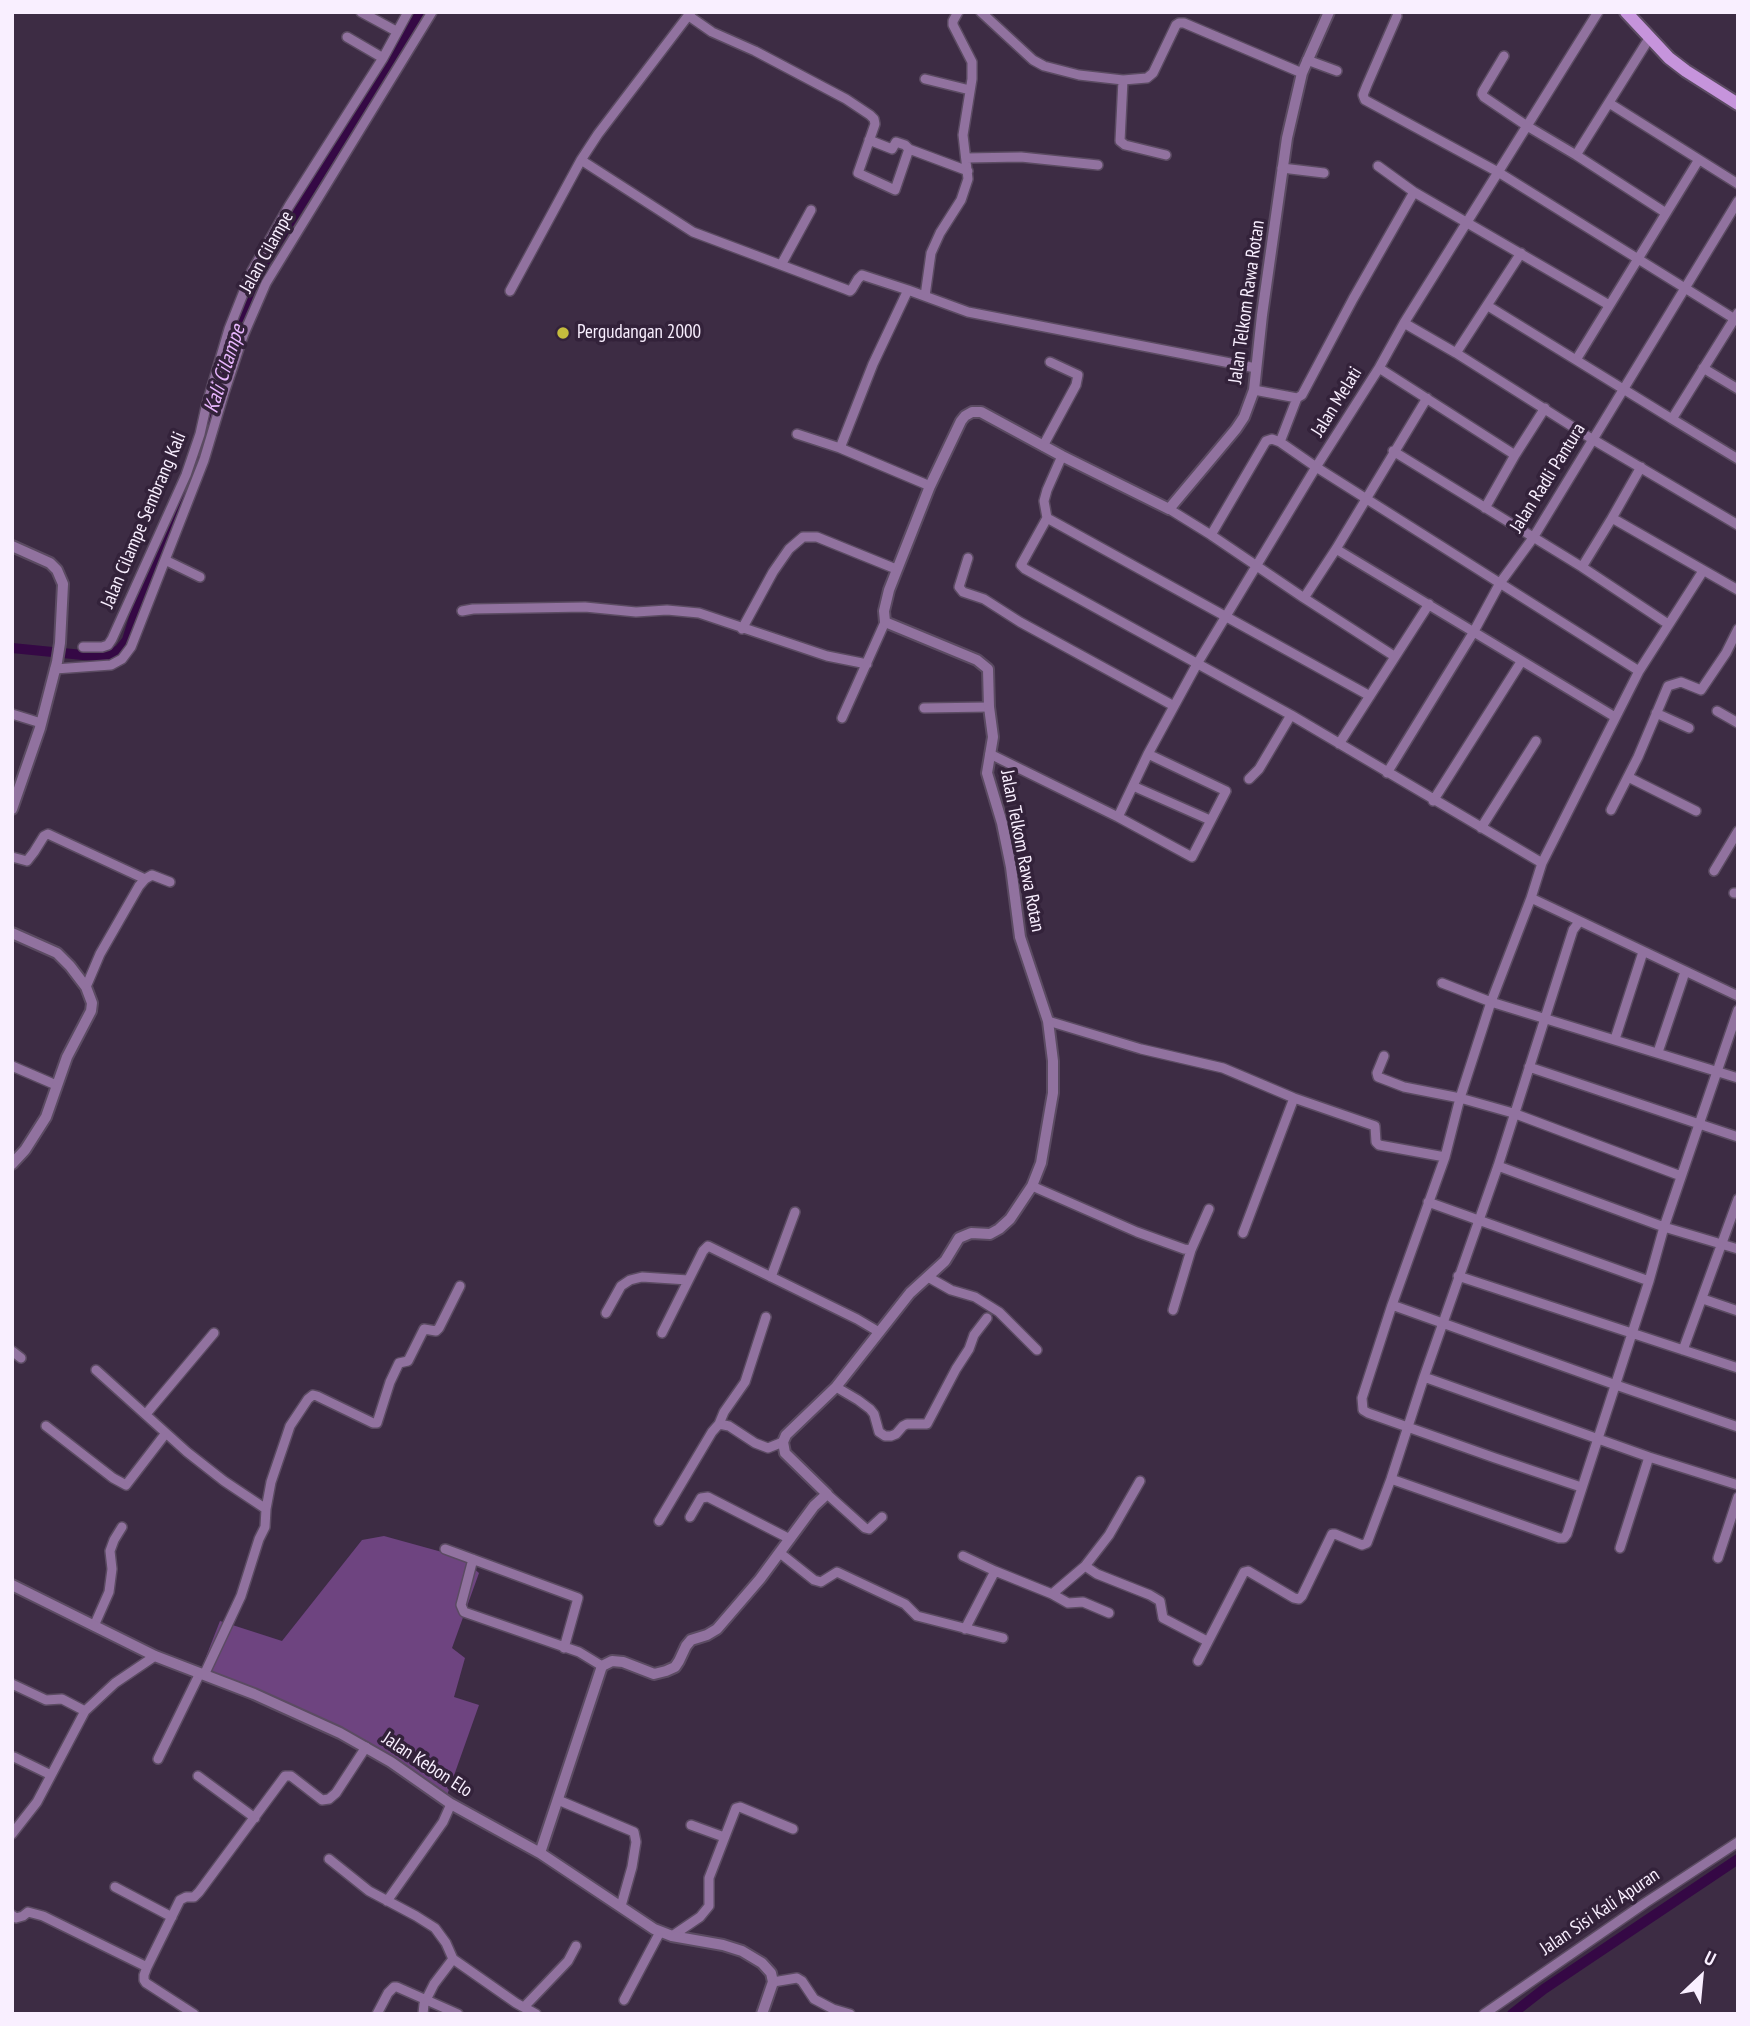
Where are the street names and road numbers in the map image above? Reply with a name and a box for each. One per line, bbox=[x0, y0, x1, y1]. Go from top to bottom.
street label: Jalan Cilampe bbox=[235, 207, 299, 297]
street label: Jalan Telkom Rawa Rotan bbox=[1224, 219, 1270, 385]
street label: Jalan Melati bbox=[1307, 363, 1367, 441]
street label: Jalan Radli Pantura bbox=[1505, 419, 1591, 537]
street label: Jalan Cilampe Sembrang Kali bbox=[97, 429, 191, 611]
street label: Jalan Telkom Rawa Rotan bbox=[995, 768, 1049, 934]
street label: Jalan Kebon Elo bbox=[378, 1727, 476, 1803]
street label: Jalan Sisi Kali Apuran bbox=[1536, 1864, 1664, 1960]

